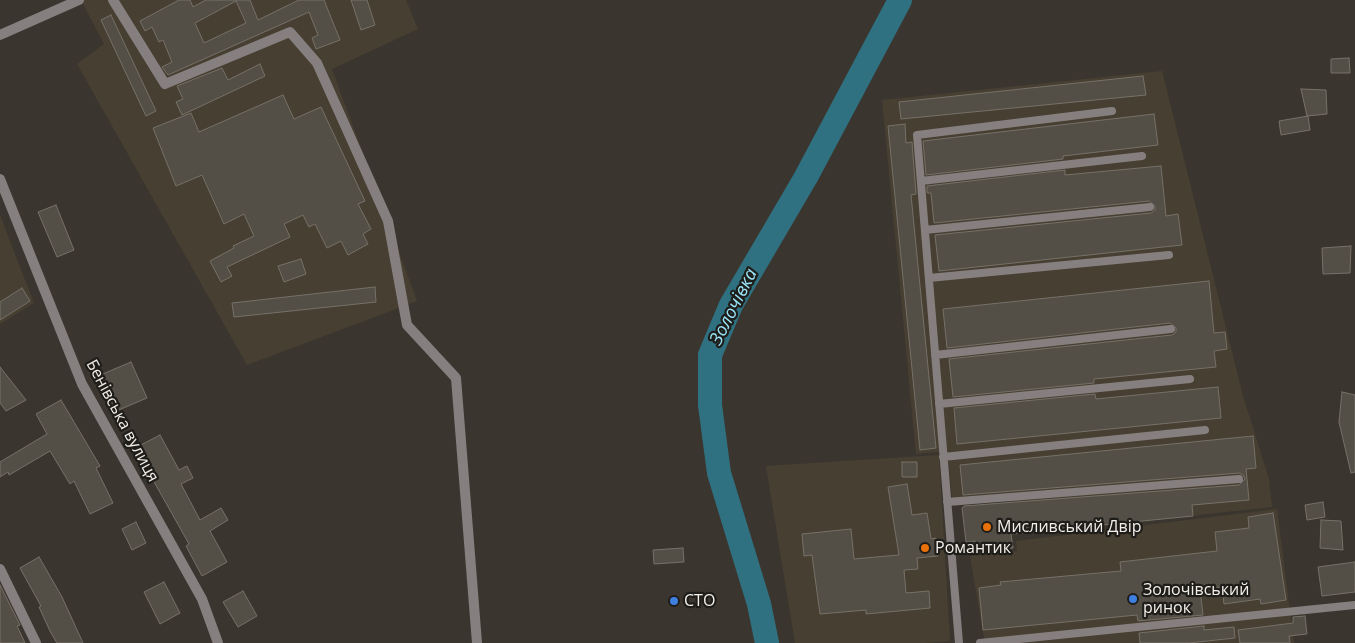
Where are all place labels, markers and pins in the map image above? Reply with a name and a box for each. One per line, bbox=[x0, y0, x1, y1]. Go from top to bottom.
place label: Мисливський Двір bbox=[997, 517, 1142, 537]
marker: Мисливський Двір bbox=[981, 521, 993, 533]
place label: Романтик bbox=[935, 538, 1011, 558]
marker: Романтик bbox=[919, 542, 931, 554]
place label: Золочівський ринок bbox=[1143, 580, 1249, 618]
place label: СТО bbox=[684, 591, 715, 611]
marker: Золочівський ринок bbox=[1127, 593, 1139, 605]
marker: СТО bbox=[668, 595, 680, 607]

